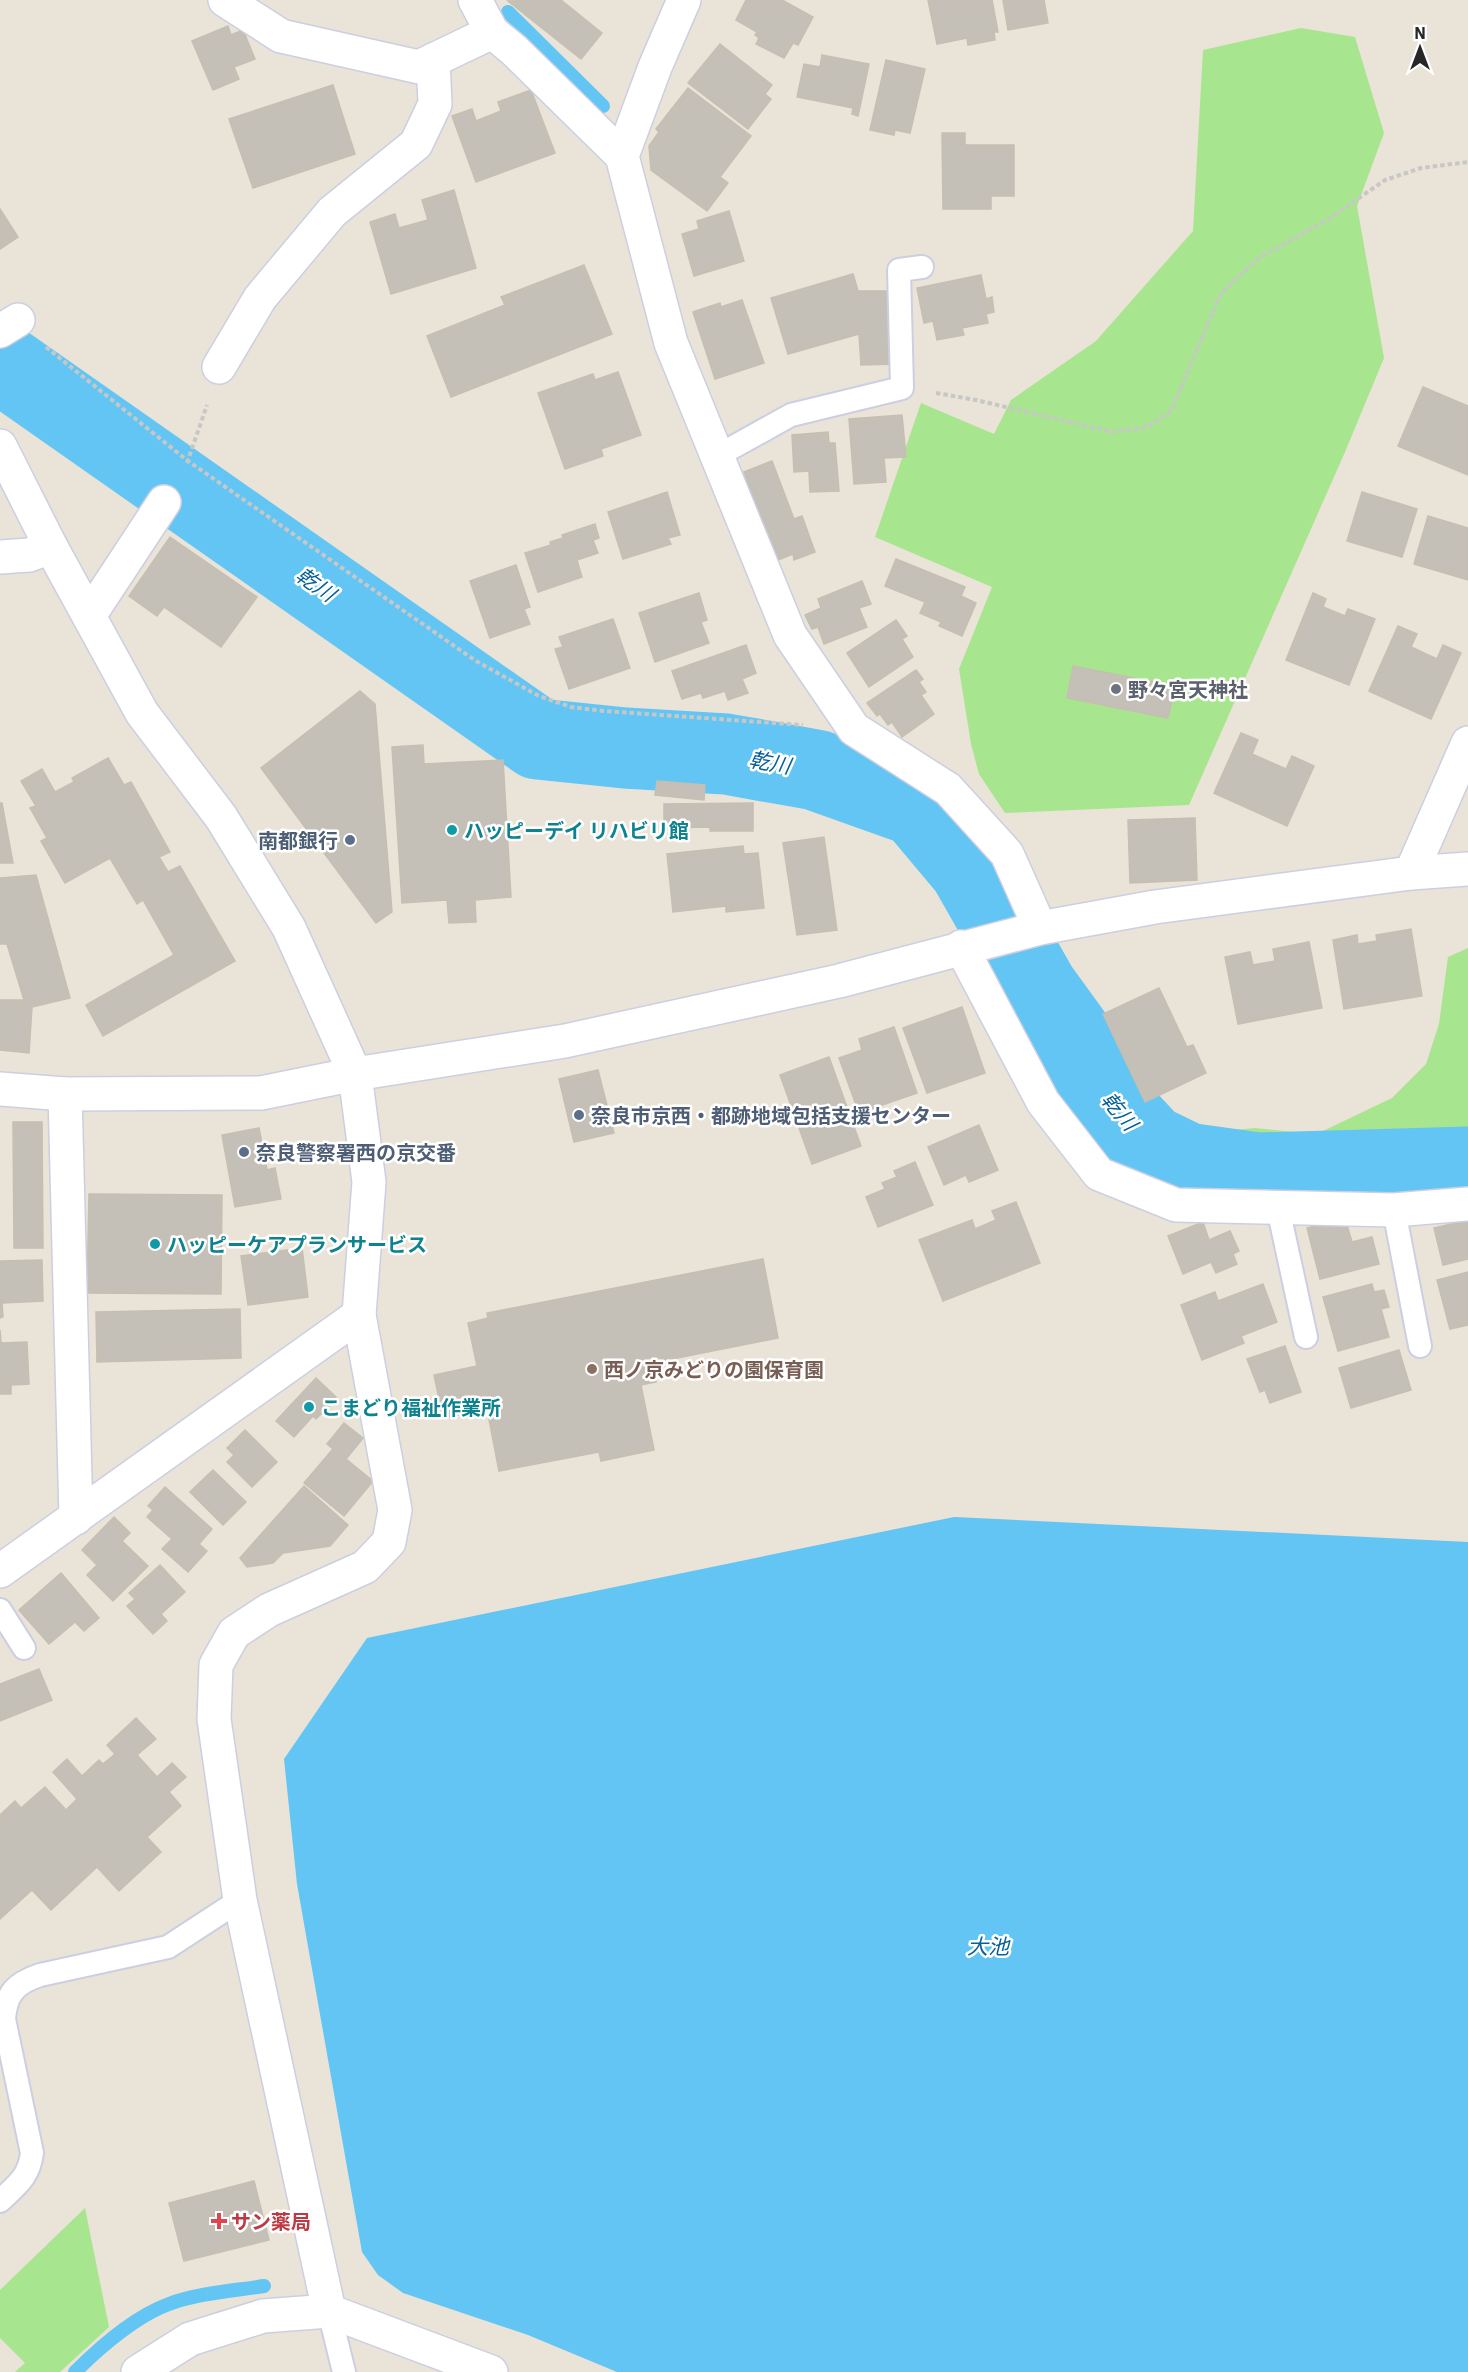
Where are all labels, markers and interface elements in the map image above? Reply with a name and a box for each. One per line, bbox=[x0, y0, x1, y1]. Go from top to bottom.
north arrow bbox=[1390, 18, 1450, 78]
text: N bbox=[1414, 23, 1426, 43]
water label: 乾川 bbox=[291, 560, 343, 609]
place label: 野々宮天神社 bbox=[1128, 676, 1248, 703]
marker: 野々宮天神社 bbox=[1109, 682, 1123, 696]
water label: 乾川 bbox=[747, 745, 795, 780]
place label: ハッピーデイ リハビリ館 bbox=[464, 817, 689, 844]
marker: ハッピーデイ リハビリ館 bbox=[445, 823, 459, 837]
place label: 南都銀行 bbox=[258, 827, 338, 854]
marker: 南都銀行 bbox=[343, 833, 357, 847]
water label: 乾川 bbox=[1096, 1086, 1146, 1138]
place label: 奈良市京西・都跡地域包括支援センター bbox=[591, 1102, 951, 1129]
marker: 奈良市京西・都跡地域包括支援センター bbox=[572, 1108, 586, 1122]
place label: 奈良警察署西の京交番 bbox=[256, 1139, 456, 1166]
marker: 奈良警察署西の京交番 bbox=[237, 1145, 251, 1159]
place label: ハッピーケアプランサービス bbox=[167, 1231, 427, 1258]
marker: ハッピーケアプランサービス bbox=[148, 1237, 162, 1251]
place label: 西ノ京みどりの園保育園 bbox=[604, 1356, 824, 1383]
marker: 西ノ京みどりの園保育園 bbox=[585, 1362, 599, 1376]
place label: こまどり福祉作業所 bbox=[321, 1394, 501, 1421]
marker: こまどり福祉作業所 bbox=[302, 1400, 316, 1414]
water label: 大池 bbox=[967, 1932, 1011, 1960]
place label: サン薬局 bbox=[231, 2208, 311, 2235]
marker: サン薬局 bbox=[212, 2214, 226, 2228]

